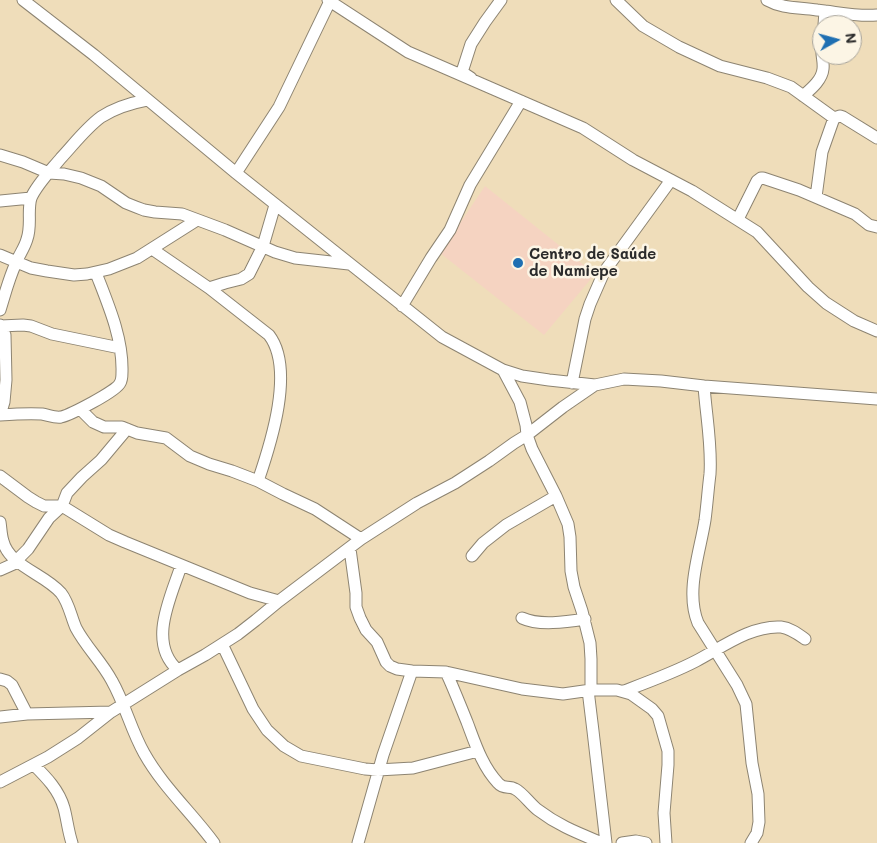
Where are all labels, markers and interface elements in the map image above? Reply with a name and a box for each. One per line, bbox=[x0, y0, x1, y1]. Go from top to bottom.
north arrow bbox=[812, 15, 862, 65]
text: N bbox=[841, 32, 861, 45]
place label: Centro de Saúde de Namiepe bbox=[529, 245, 656, 280]
marker: Centro de Saúde de Namiepe bbox=[511, 256, 525, 270]

